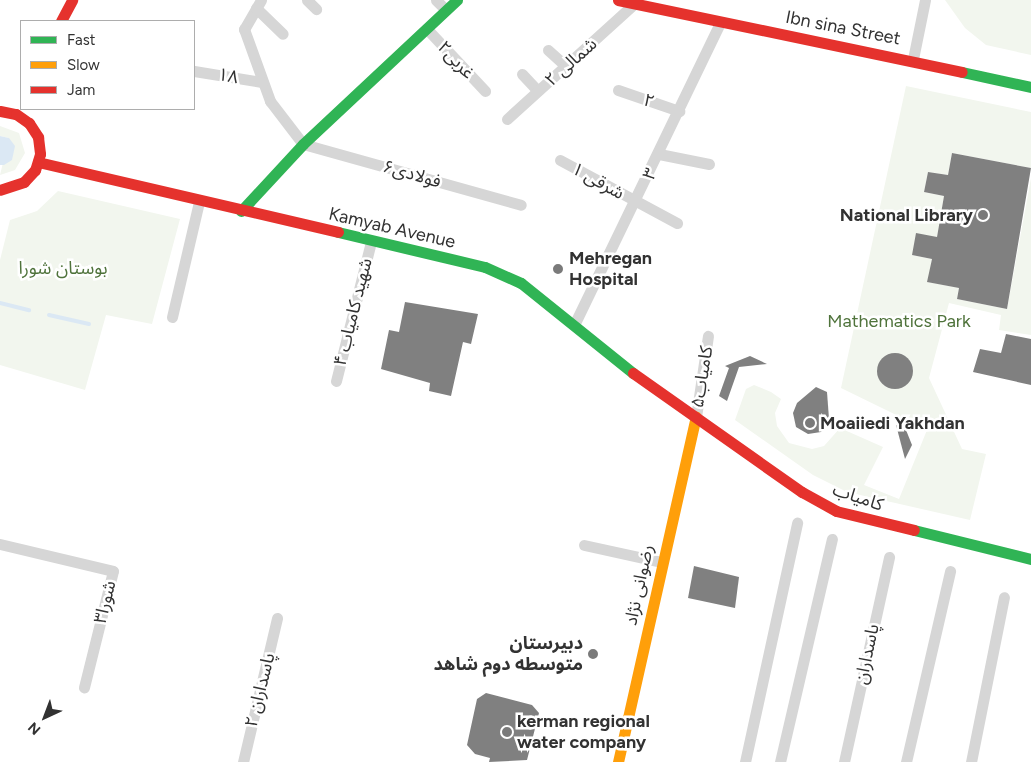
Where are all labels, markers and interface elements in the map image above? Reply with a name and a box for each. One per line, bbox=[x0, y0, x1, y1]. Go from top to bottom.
street label: Ibn sina Street bbox=[784, 6, 902, 50]
legend bbox=[20, 20, 195, 110]
text: Fast bbox=[67, 31, 95, 49]
street label: ۲ شمالی bbox=[541, 33, 601, 91]
street label: غربی۲ bbox=[433, 37, 479, 83]
text: Slow bbox=[67, 56, 100, 74]
street label: ۱۸ bbox=[216, 64, 240, 88]
text: Jam bbox=[67, 81, 95, 99]
street label: ۲ bbox=[641, 89, 657, 113]
street label: فولادی۶ bbox=[380, 155, 444, 193]
street label: ۱ شرقی bbox=[568, 158, 628, 204]
street label: ۳ bbox=[638, 165, 662, 183]
street label: Kamyab Avenue bbox=[326, 203, 458, 253]
place label: National Library bbox=[840, 204, 973, 226]
marker: National Library bbox=[977, 209, 989, 221]
place label: Mehregan Hospital bbox=[569, 248, 652, 290]
street label: شهید کامیاب ۴ bbox=[329, 256, 377, 368]
park label: بوستان شورا bbox=[18, 257, 108, 279]
marker: Mehregan Hospital bbox=[551, 262, 565, 276]
park label: Mathematics Park bbox=[827, 310, 971, 332]
street label: کامیاب۵ bbox=[686, 345, 718, 409]
place label: Moaiiedi Yakhdan bbox=[820, 412, 965, 434]
marker: Moaiiedi Yakhdan bbox=[804, 417, 816, 429]
street label: کامیاب bbox=[830, 478, 886, 516]
street label: رضوانی نژاد bbox=[620, 543, 658, 627]
street label: شورا۳ bbox=[89, 578, 121, 626]
street label: پاسداران bbox=[850, 622, 884, 686]
place label: دبیرستان متوسطه دوم شاهد bbox=[434, 633, 583, 676]
marker: دبیرستان متوسطه دوم شاهد bbox=[587, 648, 599, 660]
street label: پاسداران ۲ bbox=[240, 650, 280, 730]
north arrow bbox=[20, 692, 70, 742]
place label: kerman regional water company bbox=[517, 711, 650, 754]
text: N bbox=[25, 718, 44, 738]
marker: kerman regional water company bbox=[501, 726, 513, 738]

